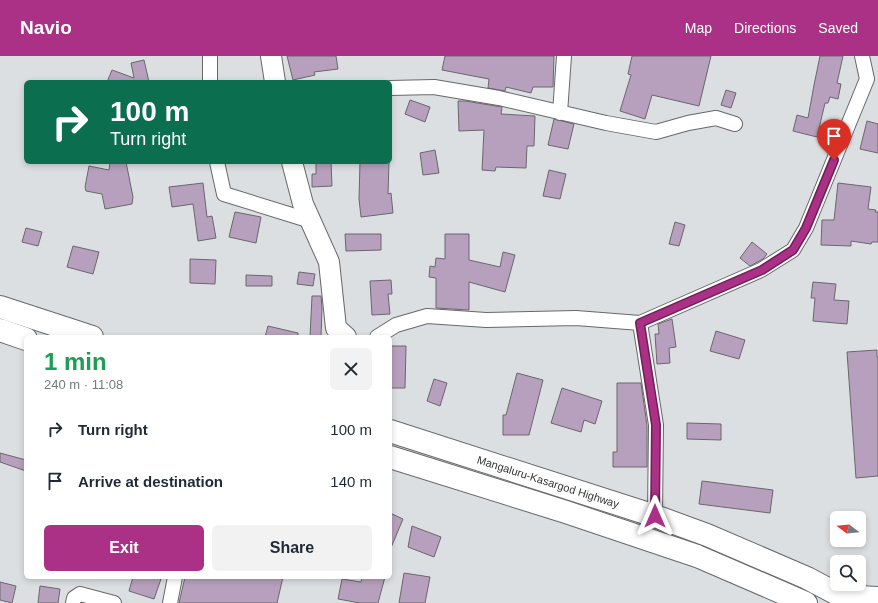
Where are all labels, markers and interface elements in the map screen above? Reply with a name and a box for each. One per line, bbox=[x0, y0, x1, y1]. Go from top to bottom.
text: Navio bbox=[20, 17, 72, 38]
text: Map bbox=[685, 20, 712, 36]
text: Directions bbox=[734, 20, 796, 36]
text: Saved bbox=[818, 20, 858, 36]
icon: right bbox=[44, 96, 96, 148]
text: 100 m bbox=[110, 96, 189, 127]
pin bbox=[817, 119, 851, 160]
icon: arrive bbox=[823, 125, 845, 147]
text: Turn right bbox=[110, 129, 186, 149]
text: 1 min bbox=[44, 348, 107, 375]
button: close bbox=[330, 348, 372, 390]
text: 240 m · 11:08 bbox=[44, 377, 123, 392]
icon: right bbox=[44, 418, 66, 440]
text: Turn right bbox=[78, 421, 148, 438]
text: 100 m bbox=[330, 421, 372, 438]
street label: Mangaluru-Kasargod Highway bbox=[476, 453, 621, 510]
icon: arrive bbox=[44, 470, 66, 492]
text: Arrive at destination bbox=[78, 473, 223, 490]
text: 140 m bbox=[330, 473, 372, 490]
position arrow bbox=[634, 495, 676, 537]
north arrow bbox=[830, 511, 866, 547]
map controls bbox=[830, 511, 866, 591]
button: Exit bbox=[44, 525, 204, 571]
button: Share bbox=[212, 525, 372, 571]
button: search bbox=[830, 555, 866, 591]

